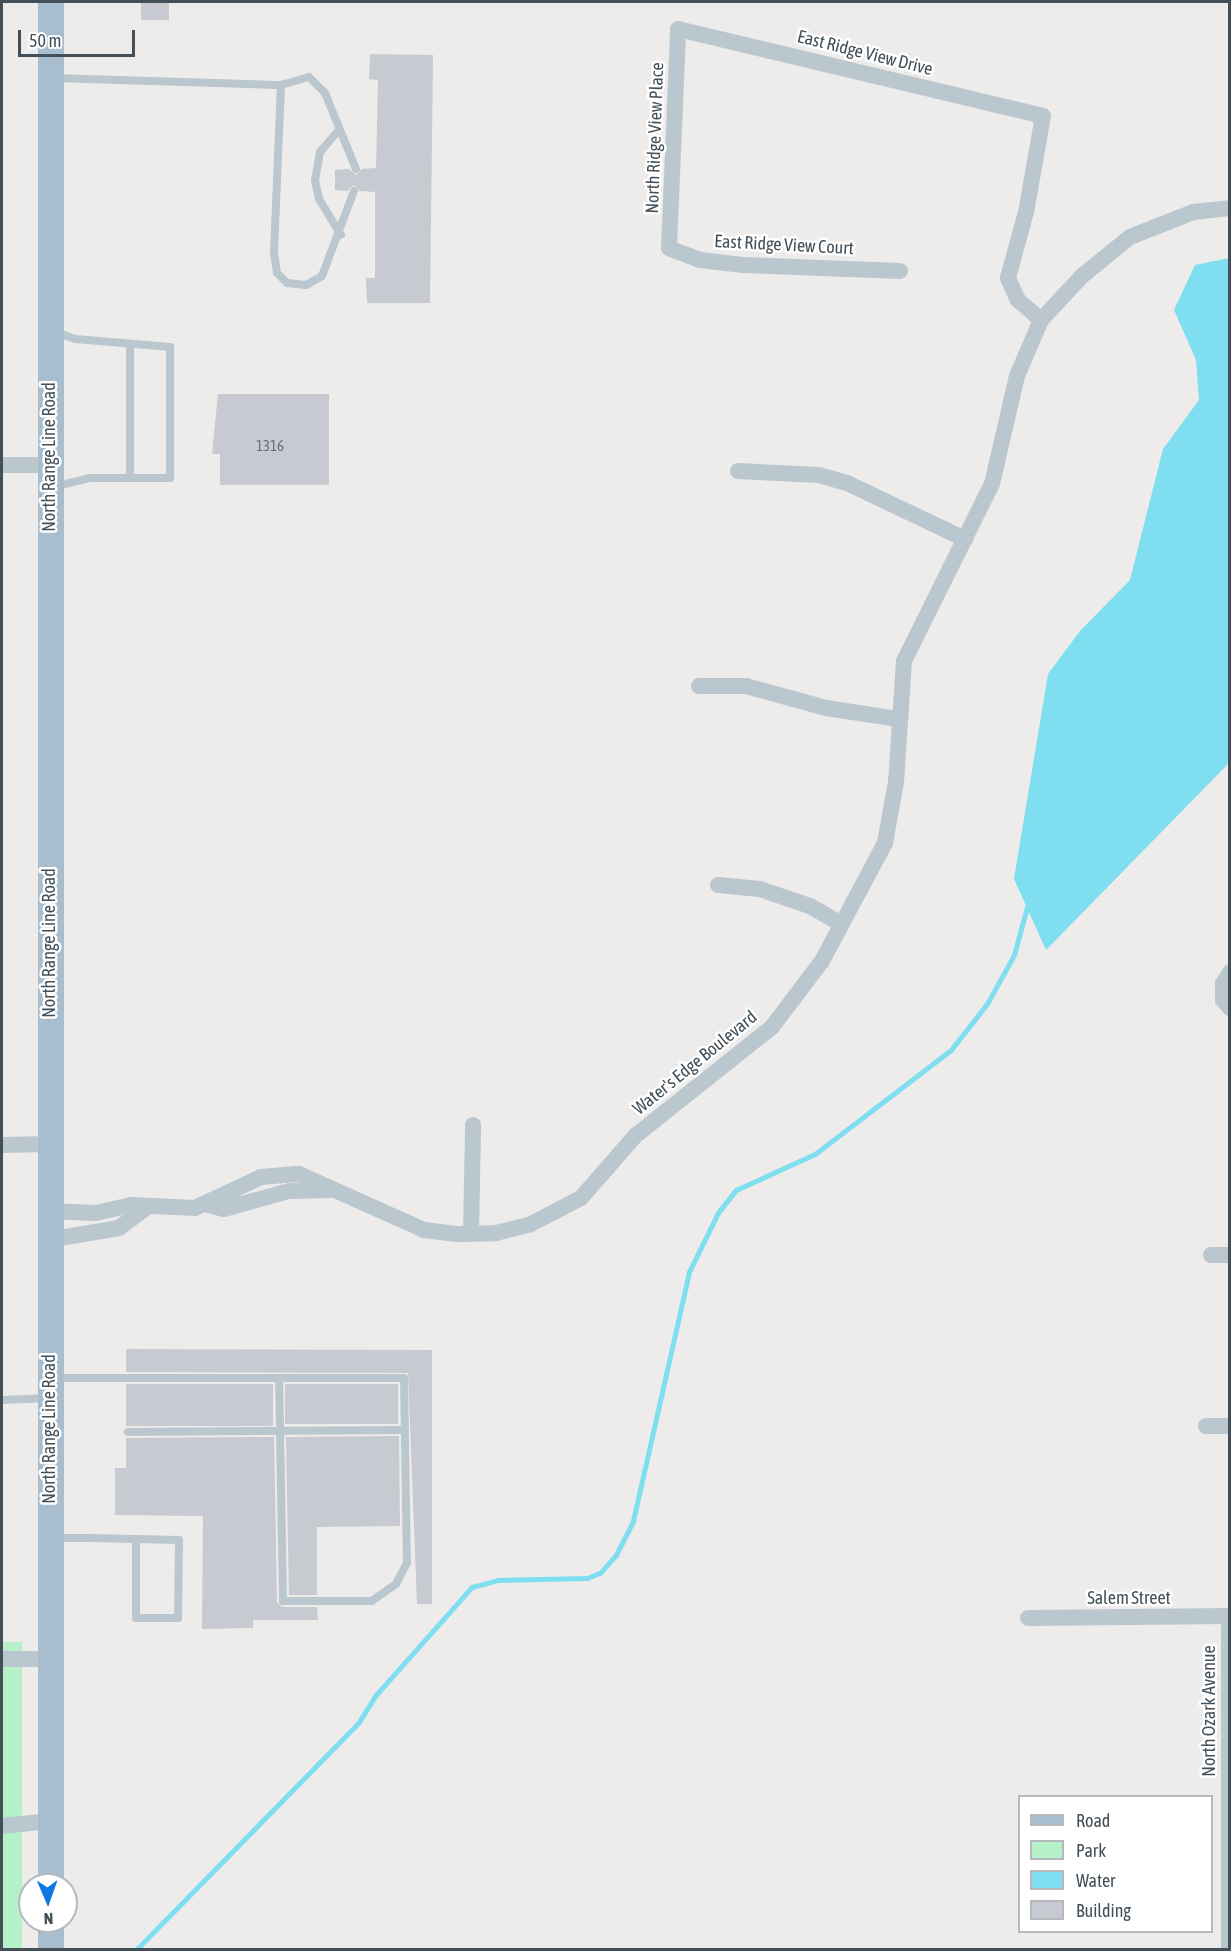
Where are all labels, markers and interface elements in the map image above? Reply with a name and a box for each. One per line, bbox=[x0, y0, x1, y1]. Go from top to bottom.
scale bar bbox=[21, 18, 138, 56]
street label: East Ridge View Drive bbox=[795, 26, 935, 80]
text: 50 m bbox=[29, 30, 61, 51]
street label: North Ridge View Place bbox=[642, 62, 668, 214]
street label: East Ridge View Court bbox=[714, 231, 854, 259]
street label: North Range Line Road bbox=[38, 382, 60, 532]
house number: 1316 bbox=[256, 437, 284, 455]
street label: North Range Line Road bbox=[38, 868, 60, 1018]
street label: Water's Edge Boulevard bbox=[629, 1006, 761, 1120]
street label: North Range Line Road bbox=[38, 1354, 60, 1504]
street label: Salem Street bbox=[1087, 1587, 1171, 1609]
street label: North Ozark Avenue bbox=[1198, 1645, 1220, 1777]
legend bbox=[1018, 1795, 1213, 1933]
text: Road bbox=[1076, 1810, 1110, 1831]
text: Park bbox=[1076, 1840, 1106, 1861]
text: Water bbox=[1076, 1870, 1115, 1891]
north arrow bbox=[18, 1873, 78, 1933]
text: Building bbox=[1076, 1900, 1131, 1921]
text: N bbox=[44, 1910, 54, 1928]

